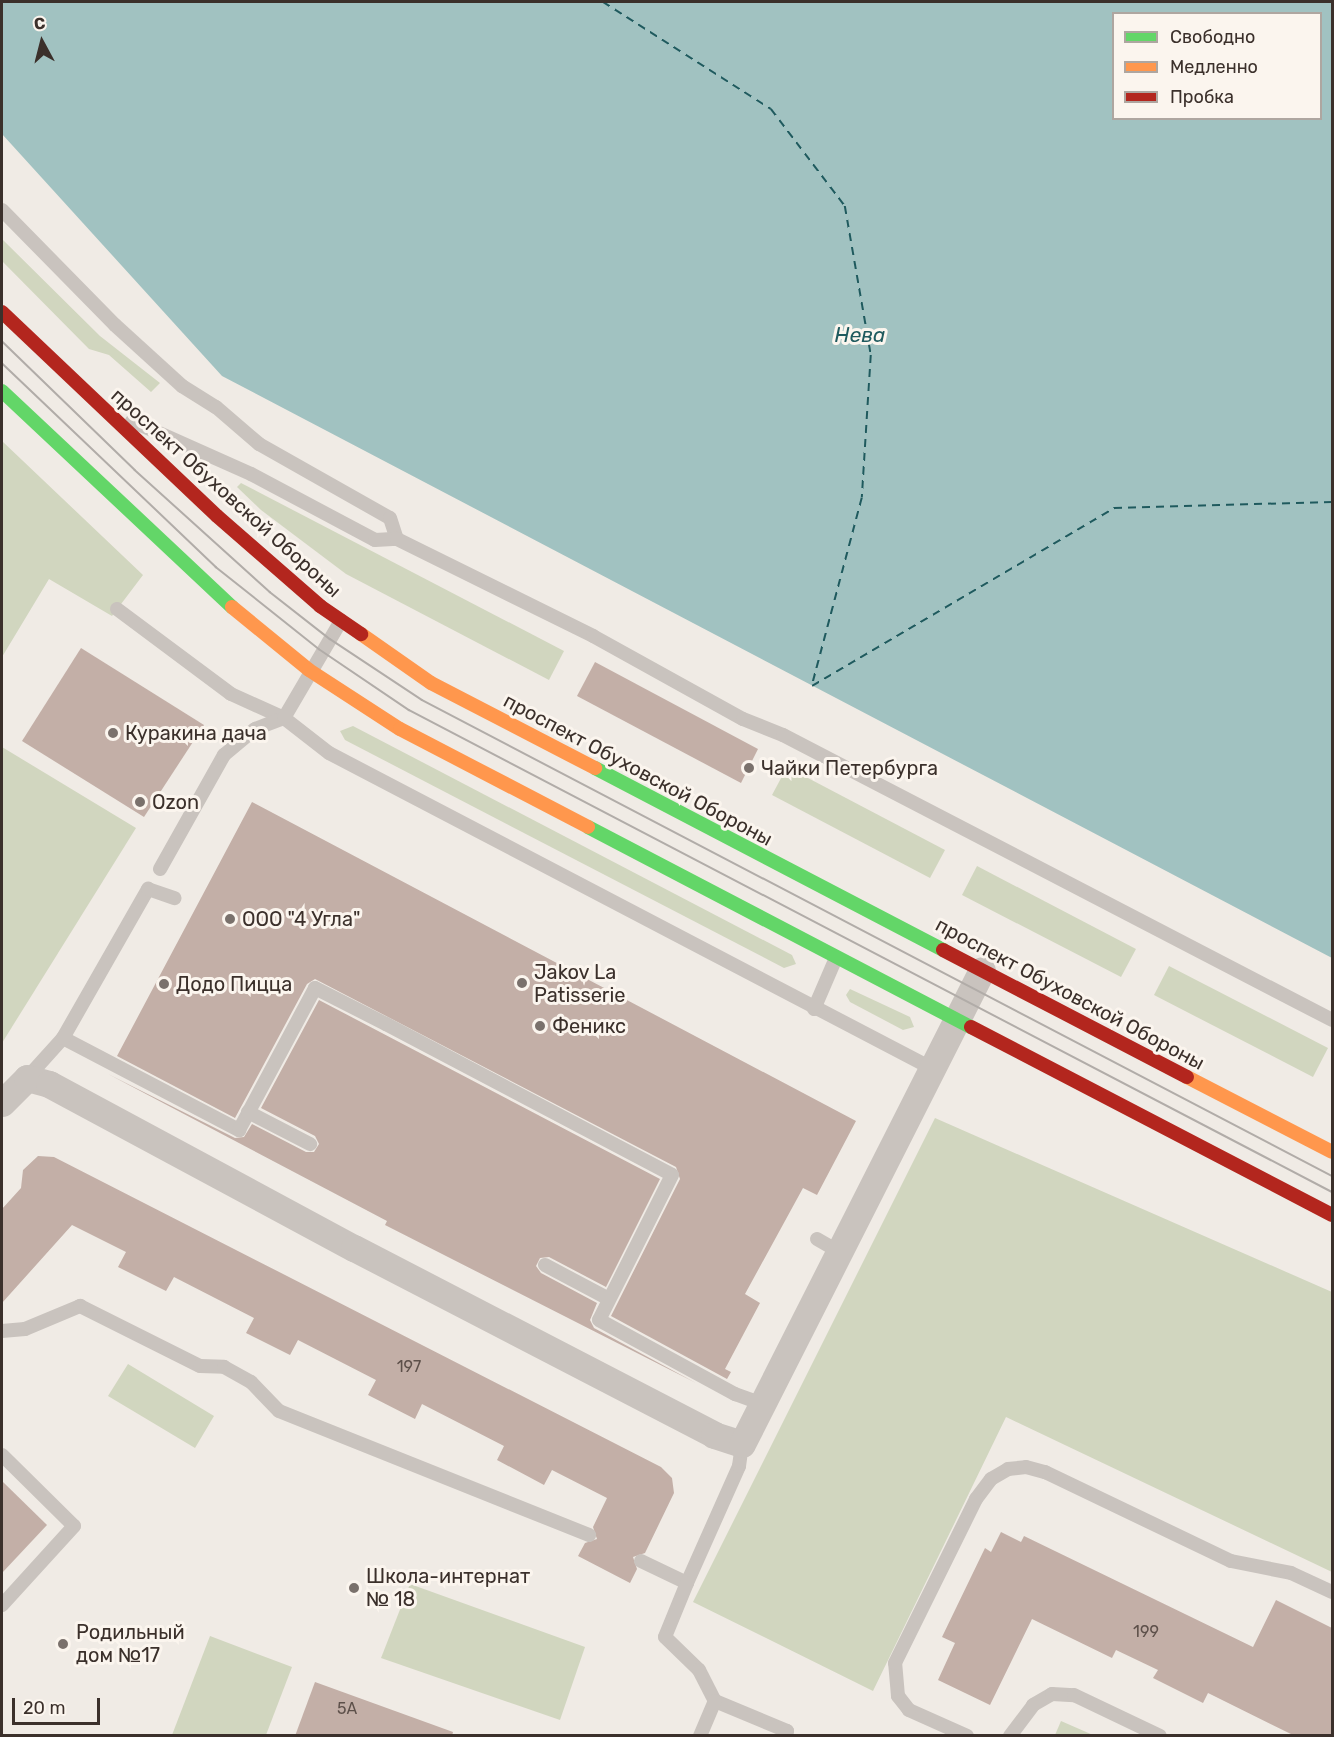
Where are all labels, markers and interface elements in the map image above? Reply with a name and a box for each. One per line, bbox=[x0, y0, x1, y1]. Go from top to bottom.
north arrow bbox=[12, 12, 72, 72]
legend bbox=[1112, 12, 1322, 120]
text: С bbox=[33, 14, 46, 34]
text: Свободно bbox=[1170, 26, 1255, 48]
text: Медленно bbox=[1170, 56, 1258, 78]
text: Пробка bbox=[1170, 86, 1234, 108]
water label: Нева bbox=[835, 322, 885, 348]
street label: проспект Обуховской Обороны bbox=[106, 383, 346, 603]
street label: проспект Обуховской Обороны bbox=[499, 689, 777, 851]
place label: Куракина дача bbox=[125, 721, 267, 745]
marker: Куракина дача bbox=[106, 726, 120, 740]
place label: Чайки Петербурга bbox=[761, 756, 938, 780]
marker: Чайки Петербурга bbox=[742, 761, 756, 775]
place label: Ozon bbox=[152, 790, 199, 814]
marker: Ozon bbox=[133, 795, 147, 809]
place label: ООО "4 Угла" bbox=[242, 907, 360, 931]
marker: ООО "4 Угла" bbox=[223, 912, 237, 926]
street label: проспект Обуховской Обороны bbox=[931, 913, 1209, 1075]
place label: Jakov La Patisserie bbox=[534, 960, 625, 1007]
place label: Додо Пицца bbox=[176, 972, 292, 996]
marker: Jakov La Patisserie bbox=[515, 976, 529, 990]
marker: Додо Пицца bbox=[157, 977, 171, 991]
place label: Феникс bbox=[552, 1014, 626, 1038]
marker: Феникс bbox=[533, 1019, 547, 1033]
house number: 197 bbox=[397, 1357, 421, 1377]
place label: Школа-интернат № 18 bbox=[366, 1564, 530, 1611]
marker: Школа-интернат № 18 bbox=[347, 1581, 361, 1595]
place label: Родильный дом №17 bbox=[76, 1620, 185, 1667]
house number: 199 bbox=[1133, 1622, 1159, 1642]
marker: Родильный дом №17 bbox=[54, 1635, 72, 1653]
scale bar bbox=[15, 1686, 104, 1724]
text: 20 m bbox=[23, 1697, 65, 1719]
house number: 5А bbox=[337, 1699, 357, 1719]

